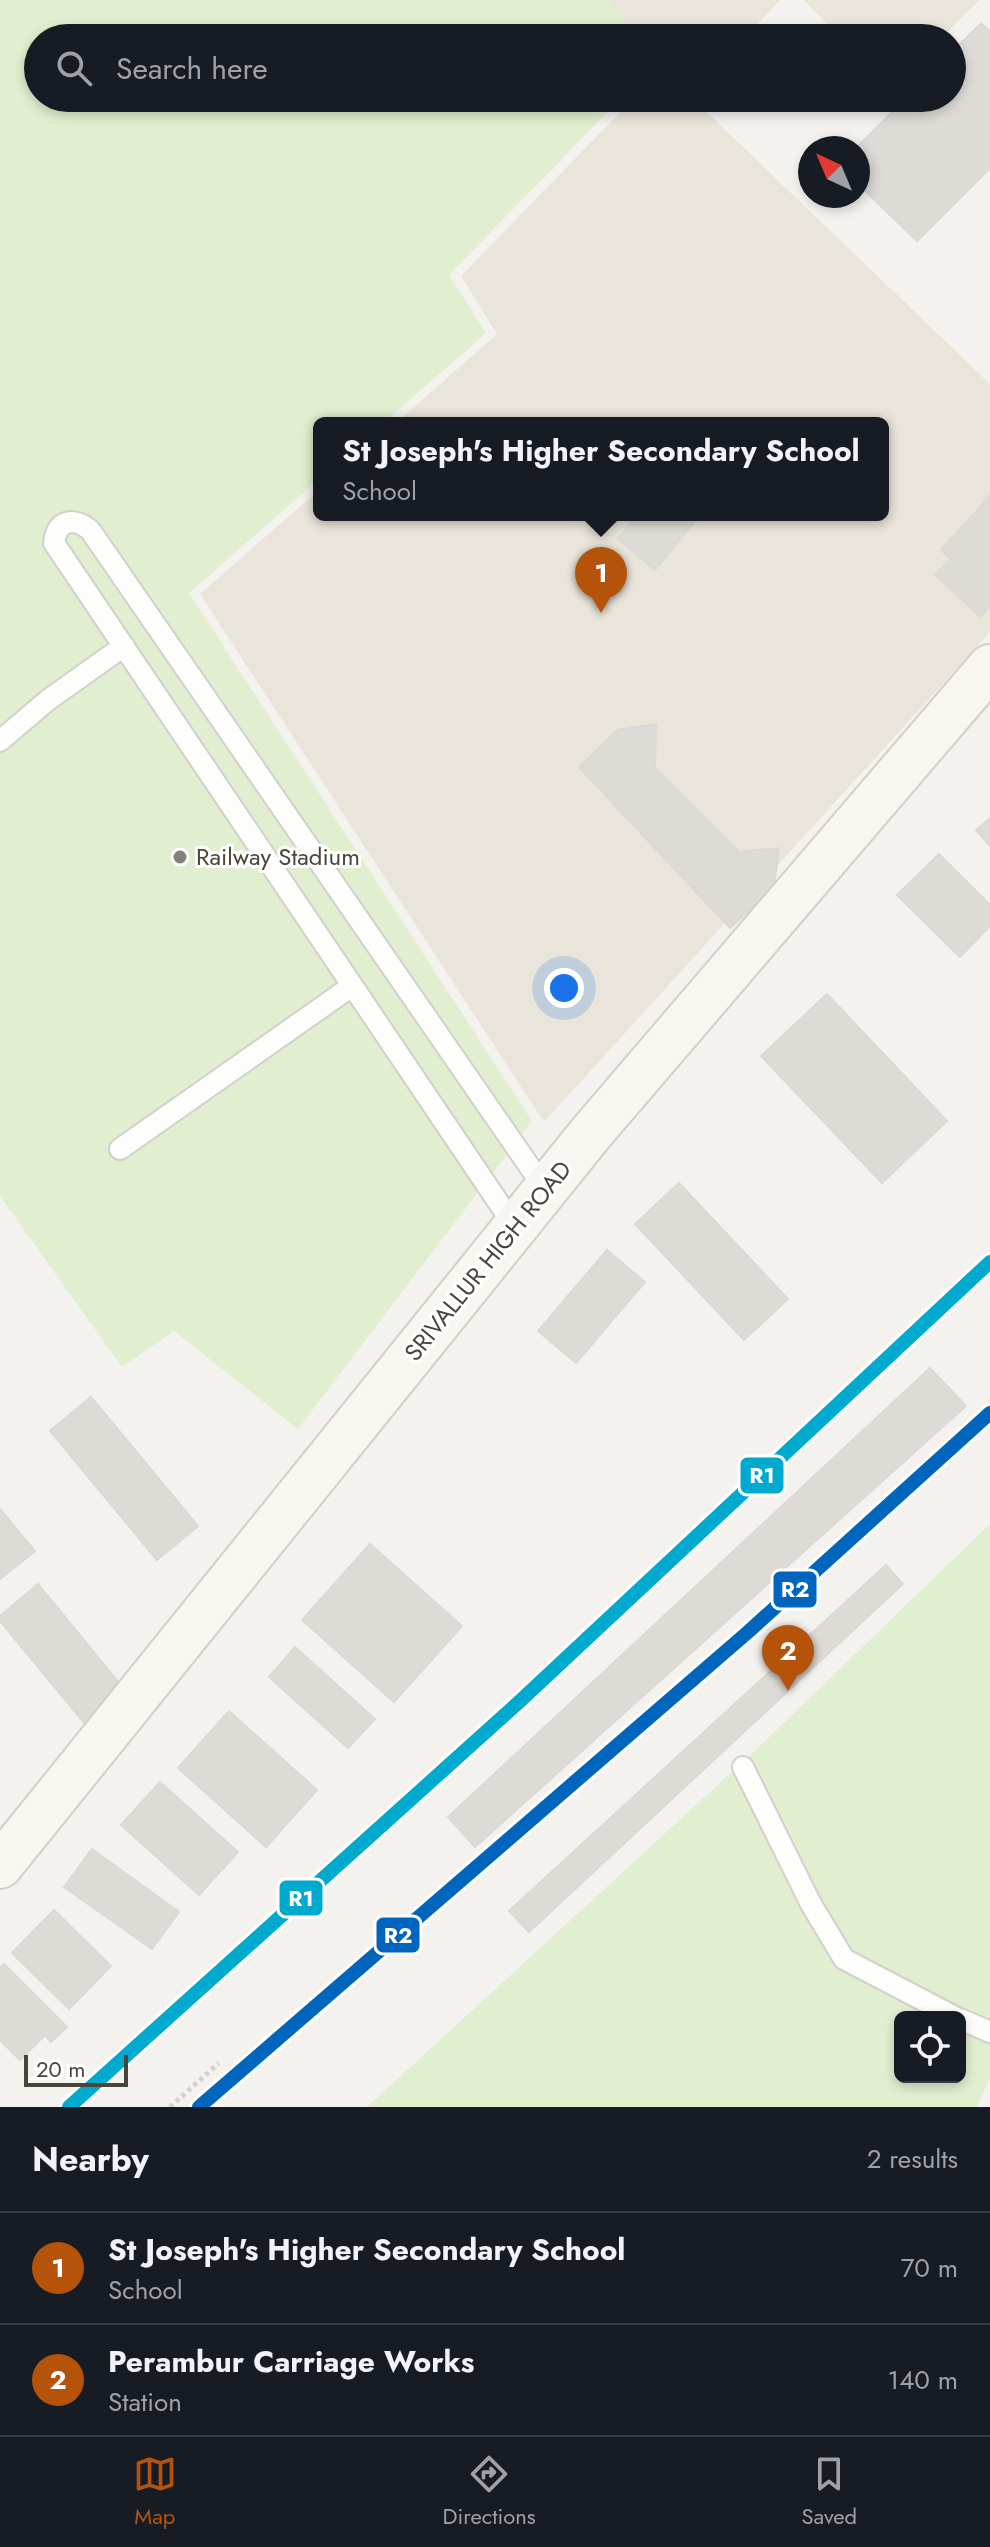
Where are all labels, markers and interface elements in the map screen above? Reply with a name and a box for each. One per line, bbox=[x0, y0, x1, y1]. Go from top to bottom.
search box bbox=[24, 24, 966, 112]
icon: search bbox=[52, 46, 96, 90]
text: Search here bbox=[116, 47, 268, 90]
north arrow bbox=[798, 136, 870, 208]
popup bbox=[313, 417, 889, 521]
text: St Joseph's Higher Secondary School bbox=[342, 429, 860, 472]
text: School bbox=[342, 472, 417, 510]
pin: 1 bbox=[575, 547, 627, 613]
place label: Railway Stadium bbox=[196, 839, 360, 874]
marker: Railway Stadium bbox=[171, 848, 189, 866]
your location bbox=[544, 968, 584, 1008]
street label: SRIVALLUR HIGH ROAD bbox=[396, 1153, 580, 1368]
line badge: R1 bbox=[739, 1456, 785, 1495]
text: R1 bbox=[749, 1459, 775, 1491]
line badge: R2 bbox=[772, 1570, 818, 1609]
text: R2 bbox=[781, 1573, 809, 1605]
pin: 2 bbox=[762, 1625, 814, 1691]
line badge: R1 bbox=[278, 1879, 324, 1917]
text: R1 bbox=[288, 1882, 314, 1914]
line badge: R2 bbox=[375, 1916, 421, 1954]
text: R2 bbox=[384, 1919, 412, 1951]
map controls bbox=[894, 2011, 966, 2083]
button: locate bbox=[894, 2011, 966, 2083]
scale bar bbox=[24, 2051, 128, 2087]
text: 20 m bbox=[36, 2053, 85, 2085]
text: Nearby bbox=[32, 2135, 149, 2184]
text: 2 results bbox=[867, 2140, 958, 2178]
text: St Joseph's Higher Secondary School bbox=[108, 2228, 625, 2271]
text: 1 bbox=[51, 2249, 65, 2287]
text: 70 m bbox=[901, 2249, 958, 2287]
text: School bbox=[108, 2271, 183, 2309]
text: Perambur Carriage Works bbox=[108, 2340, 475, 2383]
text: 2 bbox=[49, 2361, 67, 2399]
text: 140 m bbox=[887, 2361, 958, 2399]
text: Station bbox=[108, 2383, 182, 2421]
tab: Map bbox=[133, 2452, 177, 2532]
tab: Directions bbox=[443, 2452, 536, 2532]
tab: Saved bbox=[801, 2452, 857, 2532]

